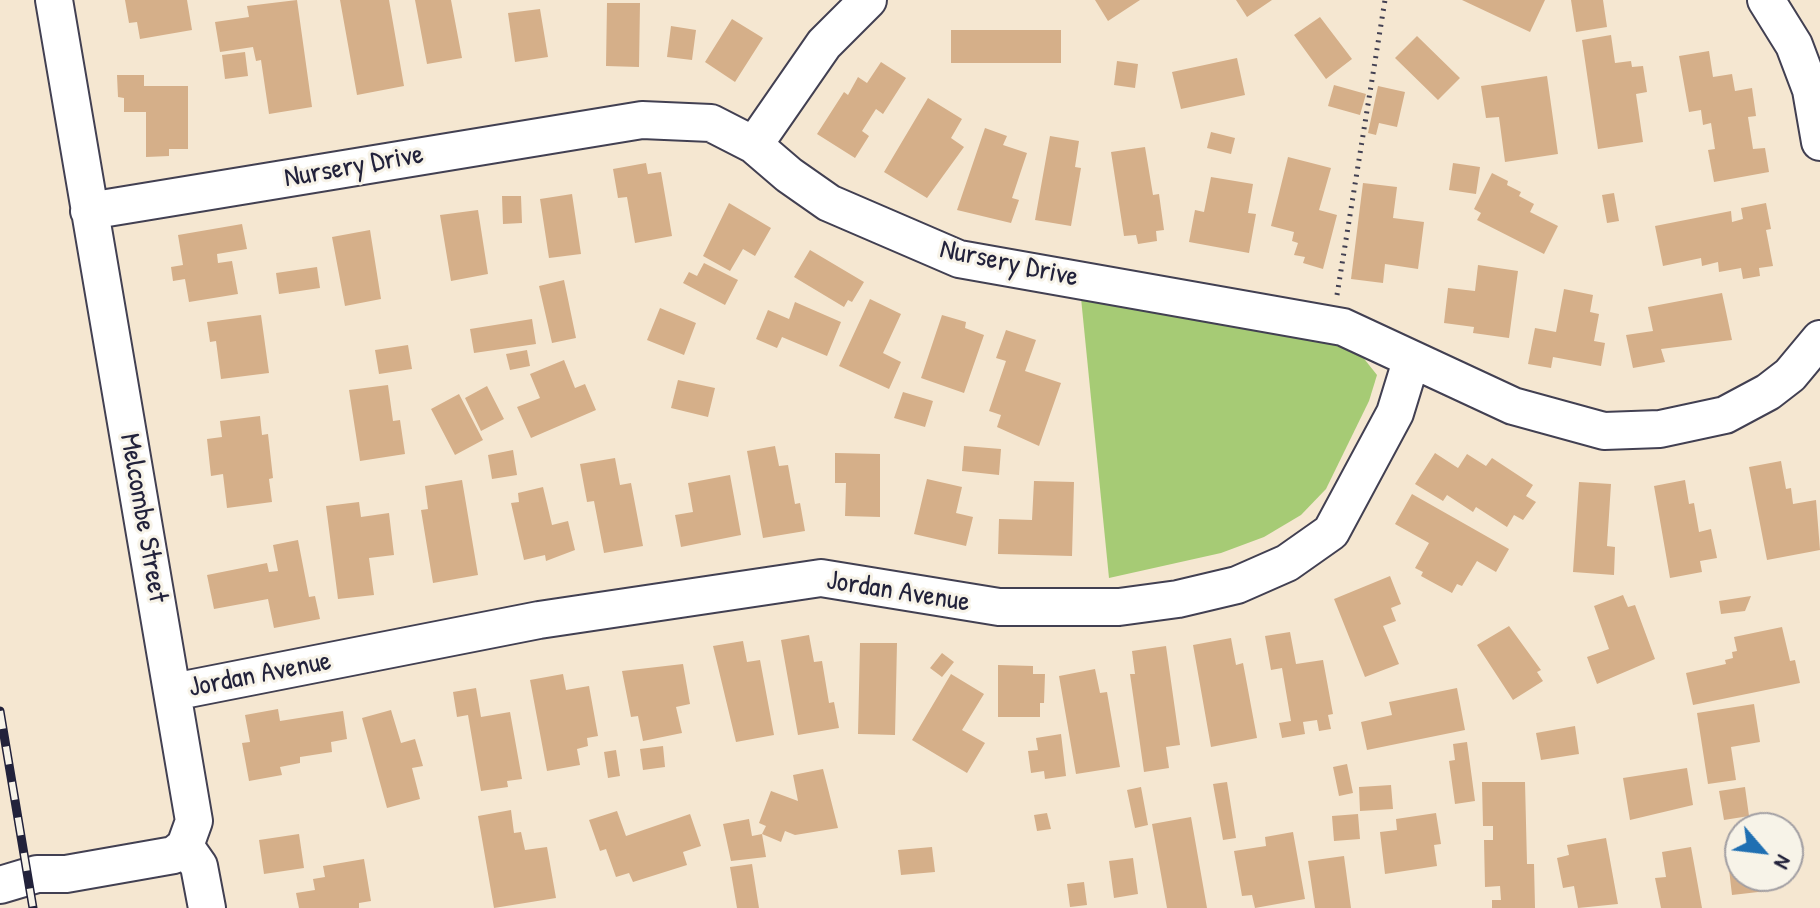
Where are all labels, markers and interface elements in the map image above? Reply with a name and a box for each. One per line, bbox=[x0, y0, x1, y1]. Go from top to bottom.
street label: Nursery Drive bbox=[282, 138, 426, 196]
street label: Nursery Drive bbox=[937, 233, 1081, 295]
street label: Melcombe Street bbox=[112, 431, 174, 605]
street label: Jordan Avenue bbox=[824, 564, 972, 620]
street label: Jordan Avenue bbox=[186, 645, 334, 705]
north arrow bbox=[1724, 812, 1804, 892]
text: N bbox=[1767, 850, 1799, 875]

